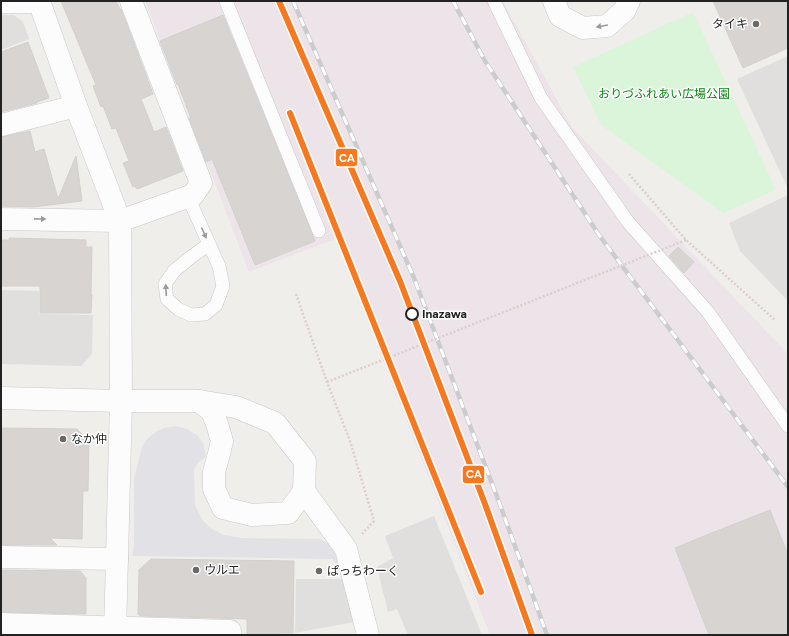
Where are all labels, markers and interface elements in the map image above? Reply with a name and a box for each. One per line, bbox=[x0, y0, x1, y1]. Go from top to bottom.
place label: タイキ bbox=[712, 17, 748, 31]
marker: タイキ bbox=[751, 19, 761, 29]
one-way arrow bbox=[596, 23, 608, 29]
park label: おりづふれあい広場公園 bbox=[598, 87, 730, 101]
line badge: CA bbox=[335, 148, 358, 167]
text: CA bbox=[339, 152, 355, 165]
one-way arrow bbox=[34, 216, 47, 222]
one-way arrow bbox=[201, 227, 207, 238]
one-way arrow bbox=[163, 283, 169, 296]
marker: Inazawa bbox=[405, 307, 419, 321]
place label: Inazawa bbox=[422, 307, 467, 321]
place label: なか仲 bbox=[71, 432, 107, 446]
marker: なか仲 bbox=[58, 434, 68, 444]
line badge: CA bbox=[462, 465, 485, 484]
text: CA bbox=[466, 468, 482, 481]
place label: ウルエ bbox=[204, 563, 240, 577]
place label: ぱっちわーく bbox=[327, 564, 399, 578]
marker: ウルエ bbox=[191, 565, 201, 575]
marker: ぱっちわーく bbox=[314, 566, 324, 576]

